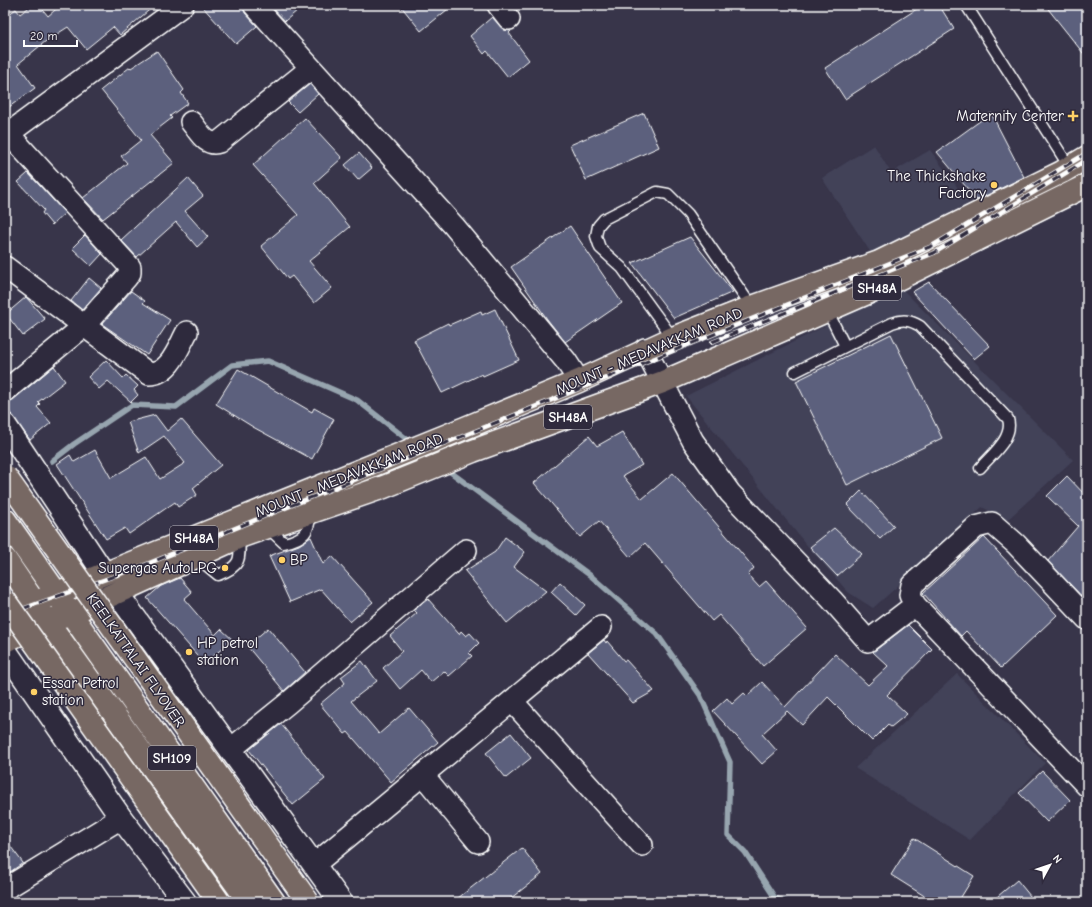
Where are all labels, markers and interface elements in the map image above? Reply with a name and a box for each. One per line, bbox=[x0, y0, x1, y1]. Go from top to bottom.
scale bar bbox=[24, 22, 77, 48]
text: 20 m bbox=[30, 29, 58, 43]
place label: Maternity Center bbox=[956, 107, 1064, 125]
marker: Maternity Center bbox=[1067, 110, 1079, 122]
place label: The Thickshake Factory bbox=[887, 167, 986, 202]
marker: The Thickshake Factory bbox=[989, 180, 999, 190]
road number: SH48A bbox=[853, 276, 901, 300]
street label: MOUNT - MEDAVAKKAM ROAD bbox=[553, 303, 745, 399]
road number: SH48A bbox=[544, 405, 592, 429]
street label: MOUNT - MEDAVAKKAM ROAD bbox=[252, 429, 446, 521]
road number: SH48A bbox=[170, 526, 218, 550]
place label: BP bbox=[290, 551, 308, 569]
marker: BP bbox=[277, 555, 287, 565]
place label: Supergas AutoLPG bbox=[98, 559, 217, 577]
marker: Supergas AutoLPG bbox=[220, 563, 230, 573]
street label: KEELKATTALAI FLYOVER bbox=[83, 590, 189, 730]
place label: HP petrol station bbox=[197, 634, 258, 669]
marker: HP petrol station bbox=[184, 647, 194, 657]
place label: Essar Petrol station bbox=[42, 674, 119, 709]
marker: Essar Petrol station bbox=[29, 687, 39, 697]
road number: SH109 bbox=[148, 746, 196, 770]
north arrow bbox=[1030, 845, 1070, 885]
text: N bbox=[1050, 852, 1065, 866]

